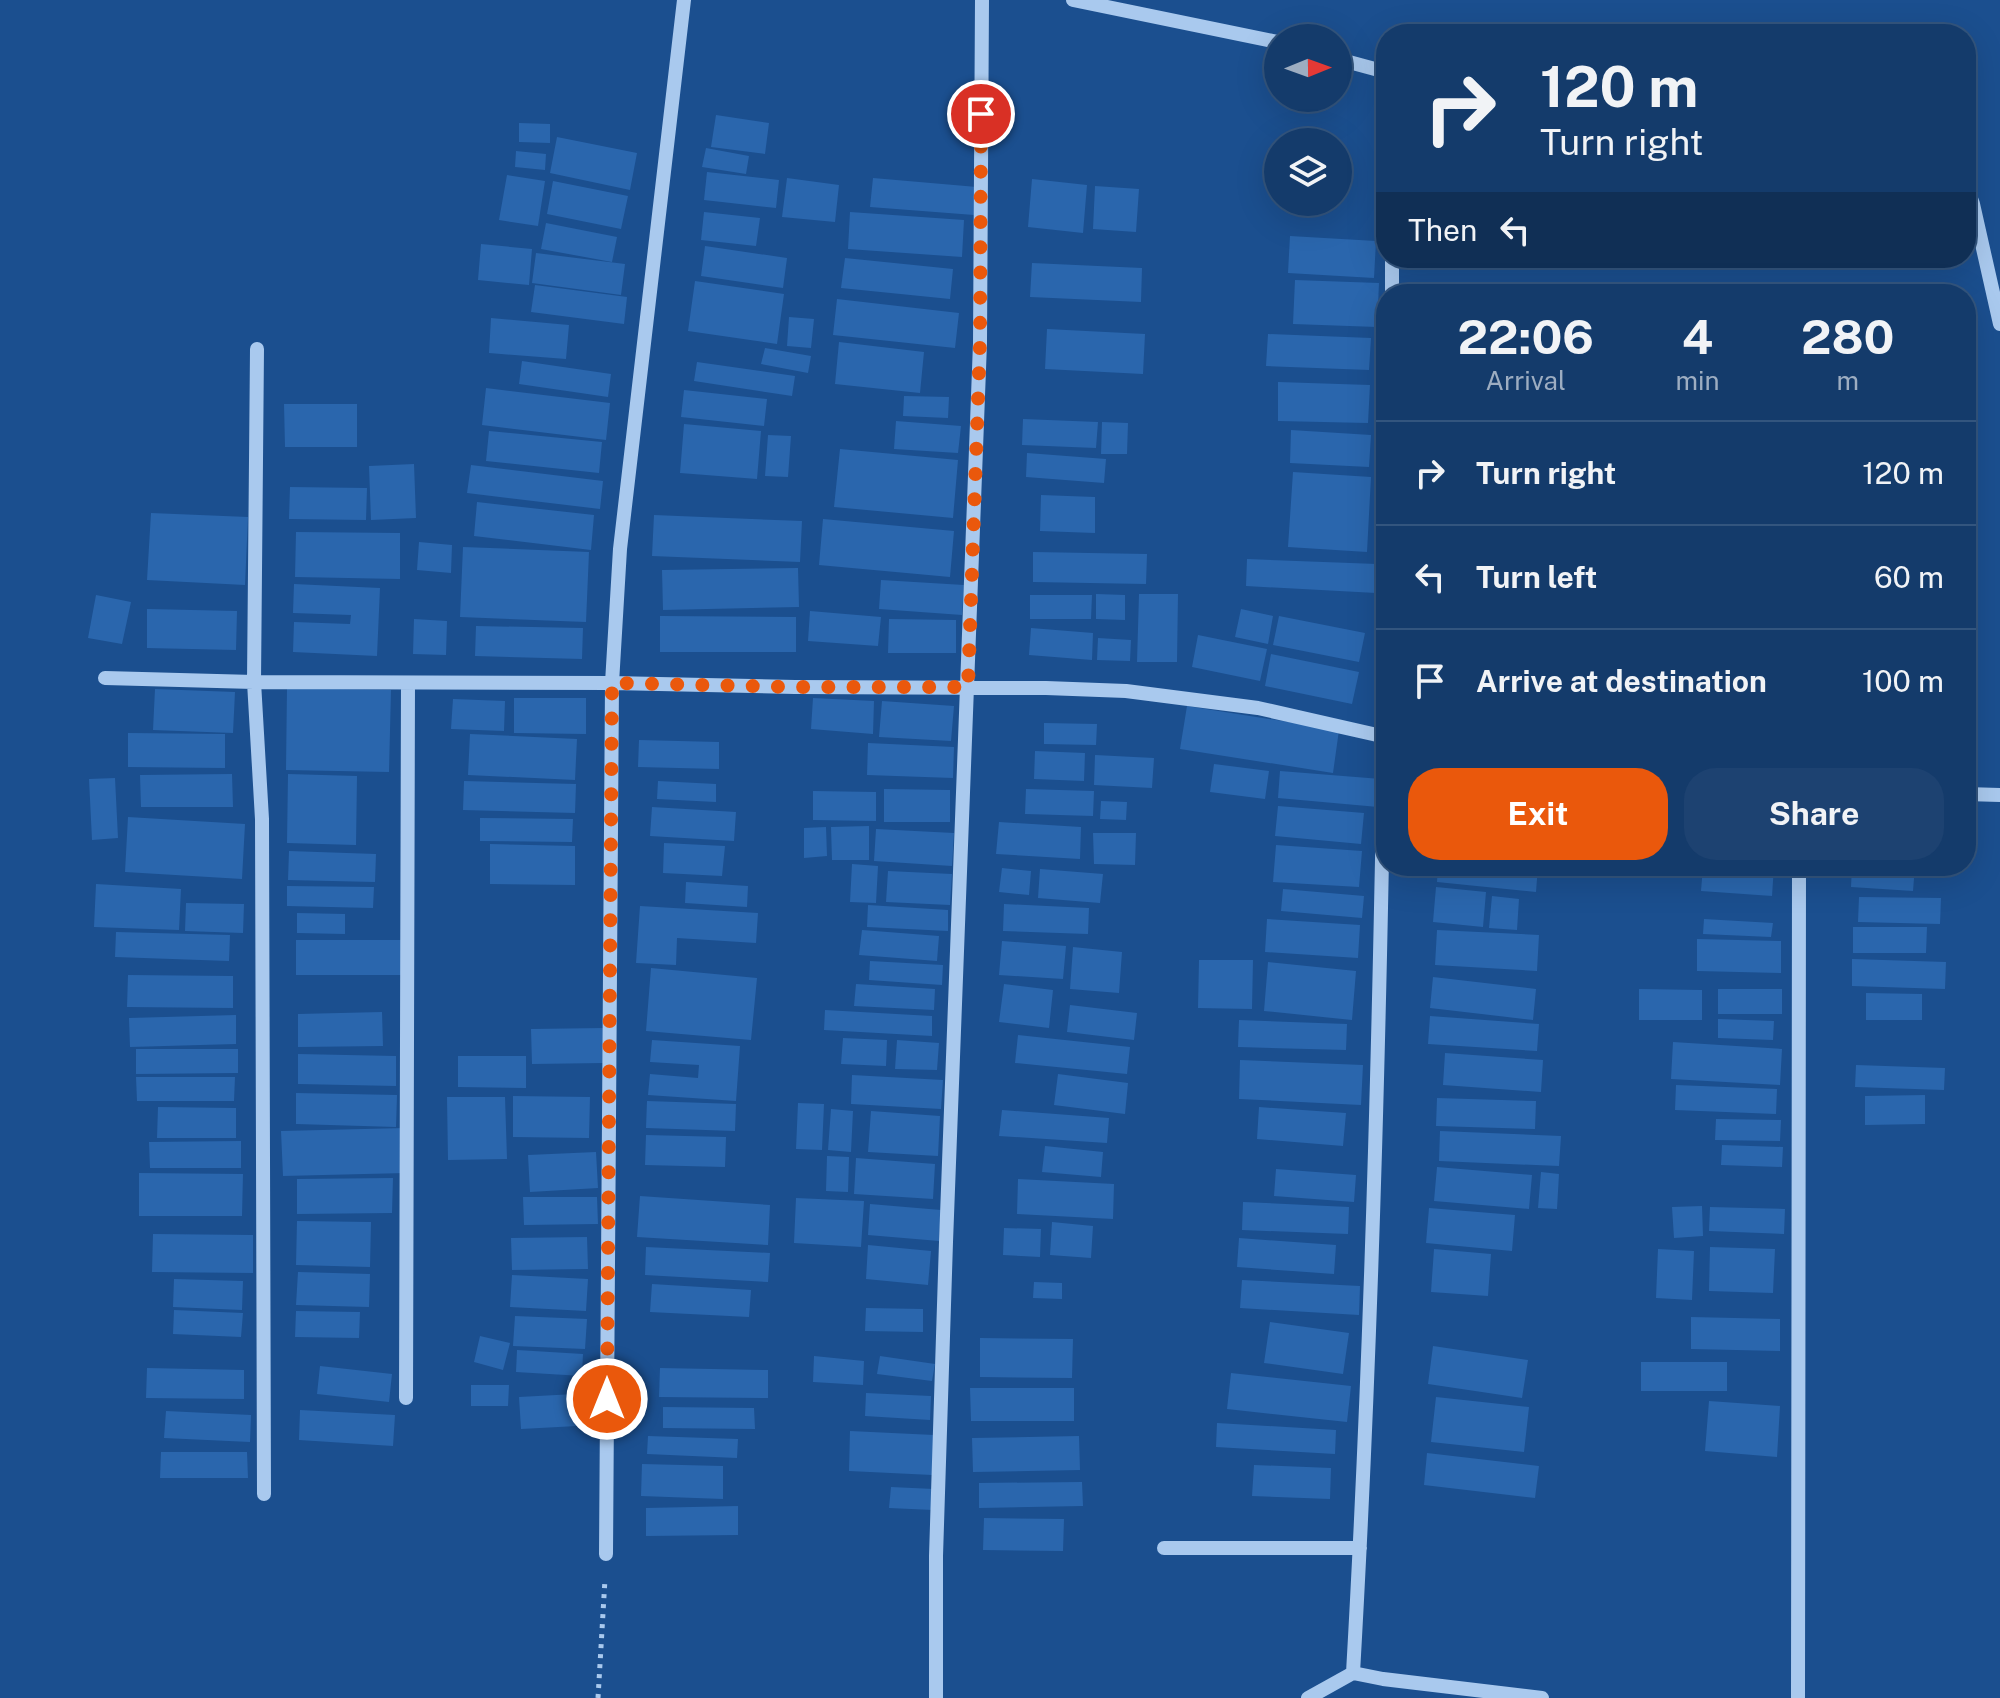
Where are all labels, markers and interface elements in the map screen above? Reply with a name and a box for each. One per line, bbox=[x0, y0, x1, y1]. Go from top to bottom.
north arrow bbox=[1264, 24, 1352, 112]
map controls bbox=[1264, 24, 1352, 216]
text: 120 m bbox=[1540, 54, 1698, 120]
icon: right bbox=[1408, 56, 1512, 160]
pin bbox=[947, 80, 1015, 148]
icon: arrive bbox=[959, 92, 1003, 136]
text: Turn right bbox=[1540, 121, 1703, 163]
button: layers bbox=[1264, 128, 1352, 216]
icon: left bbox=[1493, 208, 1537, 252]
text: Then bbox=[1408, 212, 1477, 248]
text: 22:06 bbox=[1458, 308, 1594, 365]
text: 4 bbox=[1682, 308, 1713, 365]
text: 280 bbox=[1801, 308, 1894, 365]
text: Arrival bbox=[1486, 365, 1566, 396]
text: min bbox=[1675, 365, 1720, 396]
text: m bbox=[1836, 365, 1859, 396]
icon: right bbox=[1408, 451, 1452, 495]
text: Turn right bbox=[1476, 455, 1616, 491]
text: 120 m bbox=[1862, 455, 1944, 491]
icon: left bbox=[1408, 555, 1452, 599]
text: Turn left bbox=[1476, 559, 1597, 595]
text: 60 m bbox=[1874, 559, 1944, 595]
icon: arrive bbox=[1408, 659, 1452, 703]
text: Arrive at destination bbox=[1476, 663, 1767, 699]
text: 100 m bbox=[1862, 663, 1944, 699]
button: Exit bbox=[1408, 768, 1668, 860]
button: Share bbox=[1684, 768, 1944, 860]
position arrow bbox=[565, 1357, 649, 1441]

